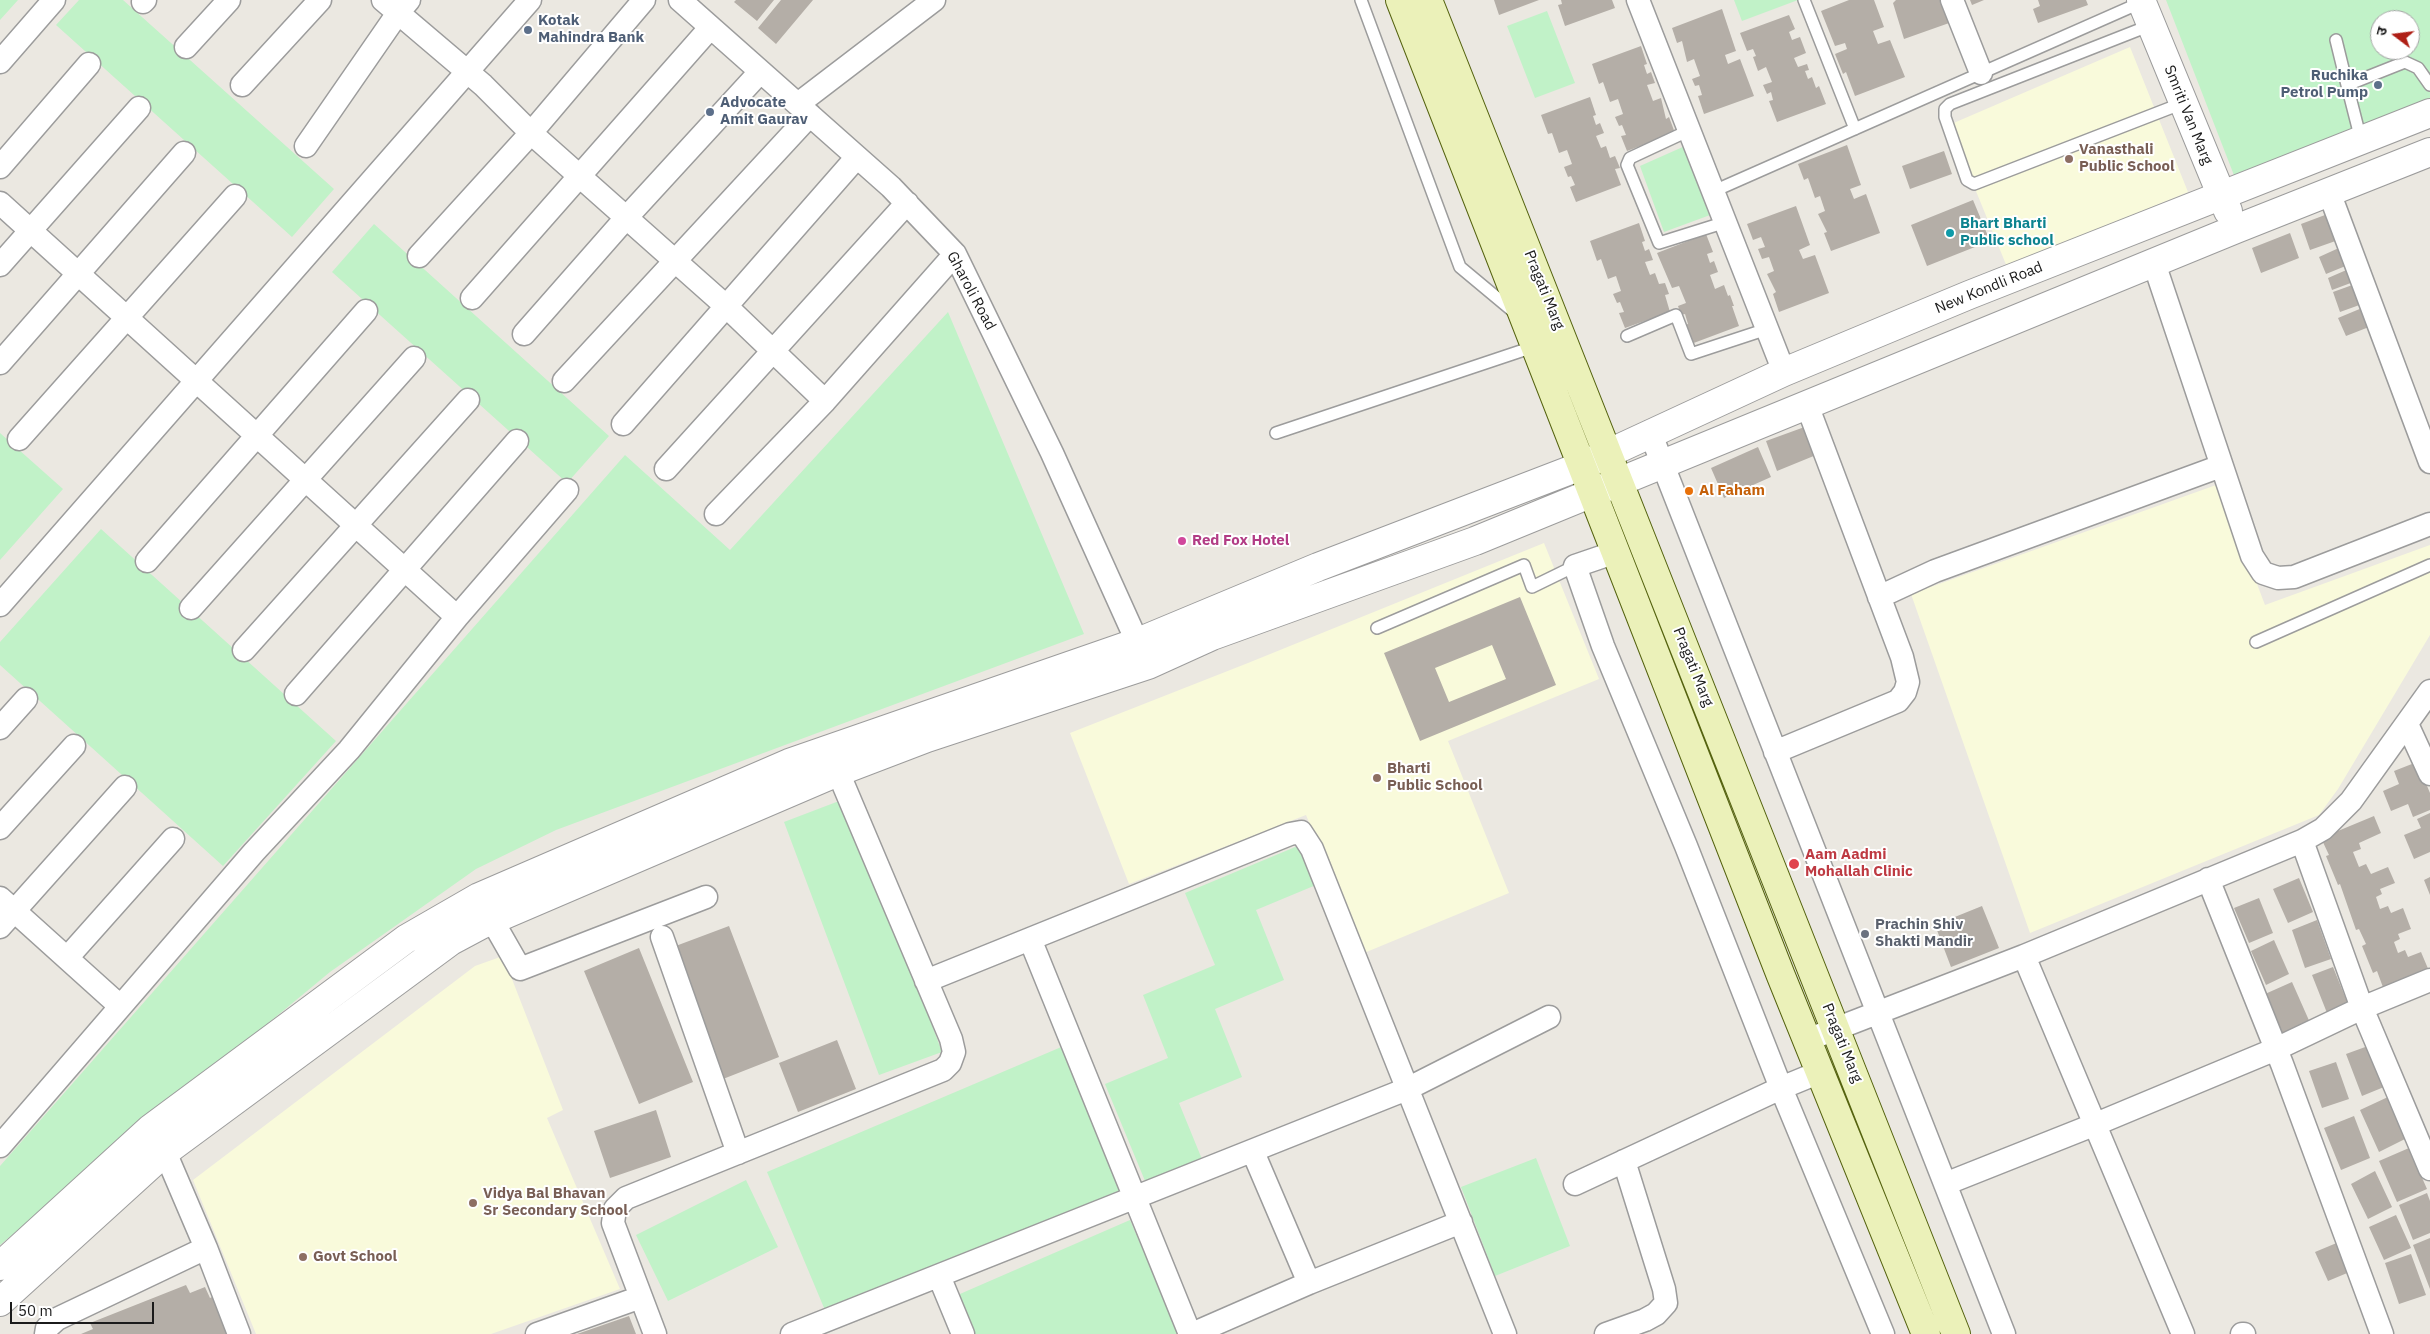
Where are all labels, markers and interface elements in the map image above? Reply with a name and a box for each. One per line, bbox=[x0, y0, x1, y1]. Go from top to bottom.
north arrow bbox=[2370, 10, 2420, 60]
place label: Kotak Mahindra Bank bbox=[538, 12, 644, 47]
marker: Kotak Mahindra Bank bbox=[522, 24, 534, 36]
text: उ bbox=[2372, 25, 2391, 38]
street label: Smriti Van Marg bbox=[2160, 63, 2216, 167]
place label: Ruchika Petrol Pump bbox=[2280, 67, 2368, 102]
marker: Ruchika Petrol Pump bbox=[2372, 79, 2384, 91]
place label: Advocate Amit Gaurav bbox=[720, 94, 808, 129]
marker: Advocate Amit Gaurav bbox=[704, 106, 716, 118]
place label: Vanasthali Public School bbox=[2079, 141, 2175, 176]
marker: Vanasthali Public School bbox=[2063, 153, 2075, 165]
place label: Bhart Bharti Public school bbox=[1960, 215, 2054, 250]
marker: Bhart Bharti Public school bbox=[1944, 227, 1956, 239]
street label: Pragati Marg bbox=[1520, 248, 1568, 332]
street label: Gharoli Road bbox=[943, 249, 999, 333]
street label: New Kondli Road bbox=[1933, 258, 2045, 318]
place label: Al Faham bbox=[1699, 482, 1765, 500]
marker: Al Faham bbox=[1683, 485, 1695, 497]
place label: Red Fox Hotel bbox=[1192, 532, 1289, 550]
marker: Red Fox Hotel bbox=[1176, 535, 1188, 547]
street label: Pragati Marg bbox=[1669, 625, 1717, 709]
place label: Bharti Public School bbox=[1387, 760, 1483, 795]
marker: Bharti Public School bbox=[1371, 772, 1383, 784]
place label: Aam Aadmi Mohallah Clinic bbox=[1805, 846, 1913, 881]
marker: Aam Aadmi Mohallah Clinic bbox=[1787, 857, 1801, 871]
place label: Prachin Shiv Shakti Mandir bbox=[1875, 916, 1973, 951]
marker: Prachin Shiv Shakti Mandir bbox=[1859, 928, 1871, 940]
street label: Pragati Marg bbox=[1818, 1001, 1866, 1085]
place label: Vidya Bal Bhavan Sr Secondary School bbox=[483, 1185, 628, 1220]
marker: Vidya Bal Bhavan Sr Secondary School bbox=[467, 1197, 479, 1209]
place label: Govt School bbox=[313, 1248, 397, 1266]
marker: Govt School bbox=[297, 1251, 309, 1263]
scale bar bbox=[12, 1292, 156, 1324]
text: 50 m bbox=[18, 1301, 53, 1320]

